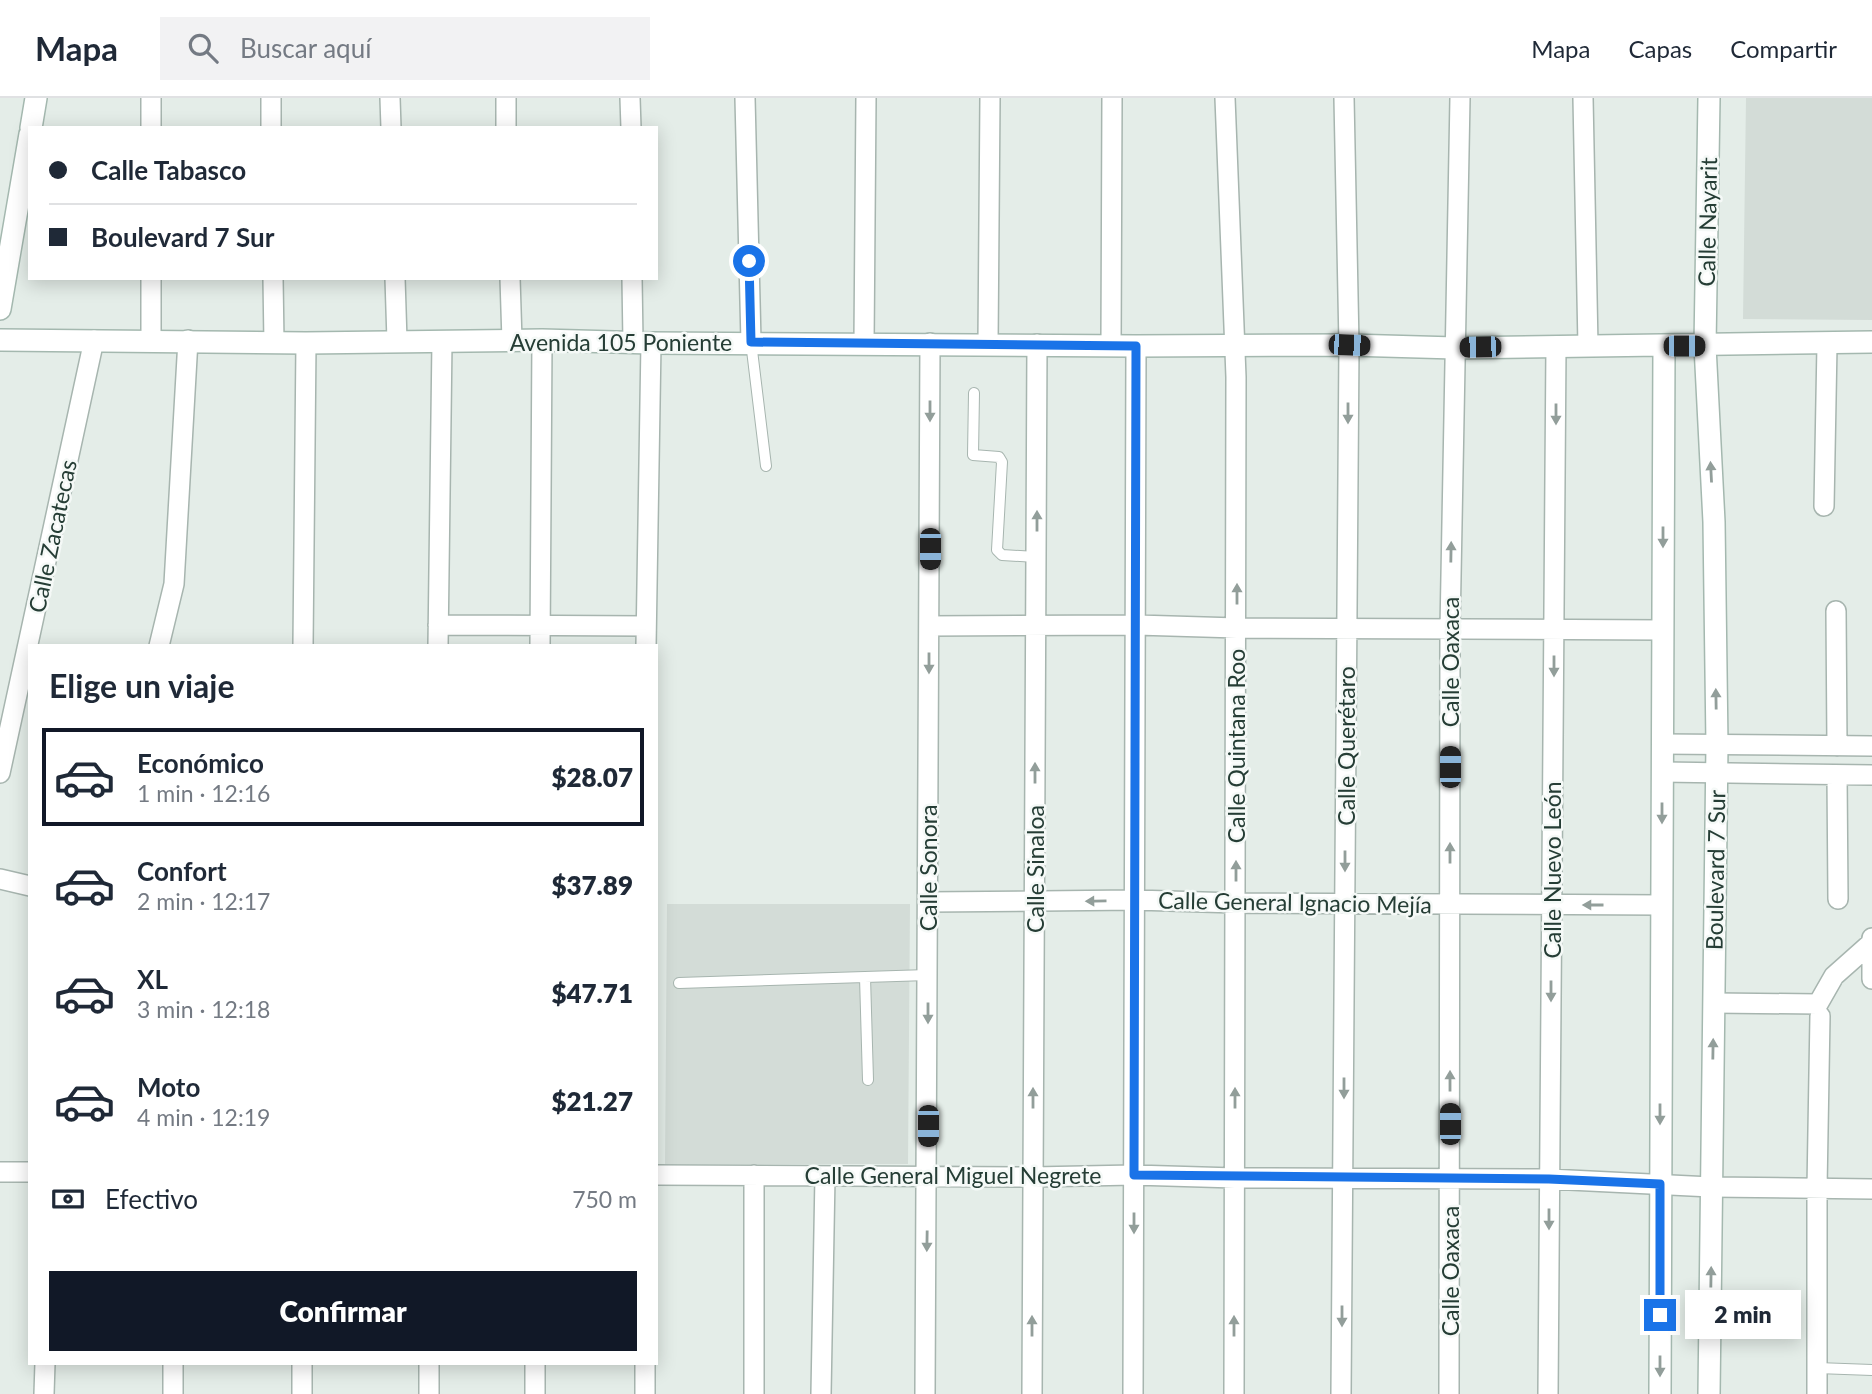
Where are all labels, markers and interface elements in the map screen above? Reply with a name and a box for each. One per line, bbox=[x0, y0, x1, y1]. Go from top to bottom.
search box bbox=[160, 17, 650, 80]
text: Mapa bbox=[35, 28, 118, 68]
icon: search bbox=[184, 29, 222, 67]
text: Buscar aquí bbox=[240, 32, 371, 64]
text: Mapa bbox=[1531, 34, 1590, 63]
text: Capas bbox=[1628, 34, 1692, 63]
text: Compartir bbox=[1730, 34, 1837, 63]
text: Calle Tabasco bbox=[91, 154, 246, 186]
street label: Calle Nayarit bbox=[1692, 156, 1722, 287]
text: Boulevard 7 Sur bbox=[91, 221, 274, 253]
route start bbox=[733, 245, 765, 277]
street label: Avenida 105 Poniente bbox=[510, 328, 732, 356]
car bbox=[1328, 334, 1371, 356]
car bbox=[1459, 336, 1502, 358]
car bbox=[1664, 336, 1706, 357]
one-way arrow bbox=[924, 400, 936, 422]
one-way arrow bbox=[1343, 402, 1354, 424]
one-way arrow bbox=[1550, 403, 1561, 425]
street label: Calle Zacatecas bbox=[22, 457, 82, 615]
one-way arrow bbox=[1706, 461, 1717, 483]
one-way arrow bbox=[1031, 510, 1043, 532]
one-way arrow bbox=[1657, 526, 1669, 548]
car bbox=[920, 528, 941, 570]
one-way arrow bbox=[1445, 541, 1457, 563]
one-way arrow bbox=[1231, 583, 1243, 605]
street label: Calle Oaxaca bbox=[1436, 597, 1464, 727]
street label: Calle Quintana Roo bbox=[1222, 649, 1250, 843]
one-way arrow bbox=[923, 652, 935, 674]
one-way arrow bbox=[1548, 655, 1559, 677]
text: Elige un viaje bbox=[49, 666, 234, 705]
street label: Calle Querétaro bbox=[1332, 666, 1360, 826]
one-way arrow bbox=[1710, 688, 1722, 710]
icon: car bbox=[53, 746, 116, 809]
car bbox=[1440, 746, 1461, 788]
text: Económico bbox=[137, 747, 264, 779]
text: $28.07 bbox=[551, 761, 633, 793]
one-way arrow bbox=[1029, 762, 1041, 784]
text: 1 min · 12:16 bbox=[137, 779, 270, 807]
street label: Calle Nuevo León bbox=[1538, 781, 1566, 959]
street label: Boulevard 7 Sur bbox=[1700, 789, 1730, 950]
one-way arrow bbox=[1656, 803, 1668, 825]
street label: Calle Sonora bbox=[914, 805, 942, 931]
street label: Calle Sinaloa bbox=[1021, 805, 1049, 933]
one-way arrow bbox=[1444, 842, 1456, 864]
one-way arrow bbox=[1339, 850, 1351, 872]
icon: car bbox=[53, 854, 116, 917]
text: Confort bbox=[137, 855, 227, 887]
one-way arrow bbox=[1230, 860, 1242, 882]
text: $37.89 bbox=[551, 869, 633, 901]
street label: Calle General Ignacio Mejía bbox=[1158, 886, 1432, 918]
text: 2 min · 12:17 bbox=[137, 887, 270, 915]
one-way arrow bbox=[1085, 895, 1107, 907]
one-way arrow bbox=[1582, 899, 1604, 911]
icon: car bbox=[53, 962, 116, 1025]
text: XL bbox=[137, 963, 168, 995]
text: $47.71 bbox=[551, 977, 633, 1009]
one-way arrow bbox=[1545, 981, 1557, 1003]
text: 3 min · 12:18 bbox=[137, 995, 270, 1023]
one-way arrow bbox=[922, 1002, 934, 1024]
one-way arrow bbox=[1708, 1038, 1719, 1060]
icon: car bbox=[53, 1070, 116, 1133]
one-way arrow bbox=[1444, 1070, 1456, 1092]
text: Moto bbox=[137, 1071, 200, 1103]
one-way arrow bbox=[1338, 1078, 1350, 1100]
text: $21.27 bbox=[551, 1085, 633, 1117]
one-way arrow bbox=[1028, 1087, 1039, 1109]
one-way arrow bbox=[1229, 1087, 1241, 1109]
text: 4 min · 12:19 bbox=[137, 1103, 270, 1131]
car bbox=[1440, 1103, 1461, 1145]
one-way arrow bbox=[1654, 1104, 1666, 1126]
car bbox=[918, 1105, 939, 1147]
street label: Calle General Miguel Negrete bbox=[805, 1161, 1101, 1189]
icon: cash bbox=[49, 1180, 87, 1218]
text: Efectivo bbox=[105, 1183, 198, 1215]
text: 750 m bbox=[572, 1185, 637, 1213]
street label: Calle Oaxaca bbox=[1436, 1206, 1464, 1336]
one-way arrow bbox=[1543, 1208, 1555, 1230]
one-way arrow bbox=[1128, 1212, 1140, 1234]
one-way arrow bbox=[921, 1230, 932, 1252]
one-way arrow bbox=[1705, 1266, 1716, 1288]
button: Confirmar bbox=[49, 1271, 637, 1351]
callout: 2 min bbox=[1684, 1290, 1800, 1340]
route end bbox=[1644, 1299, 1676, 1331]
text: 2 min bbox=[1714, 1300, 1772, 1328]
one-way arrow bbox=[1336, 1305, 1348, 1327]
one-way arrow bbox=[1026, 1315, 1038, 1337]
one-way arrow bbox=[1228, 1315, 1240, 1337]
one-way arrow bbox=[1654, 1356, 1666, 1378]

